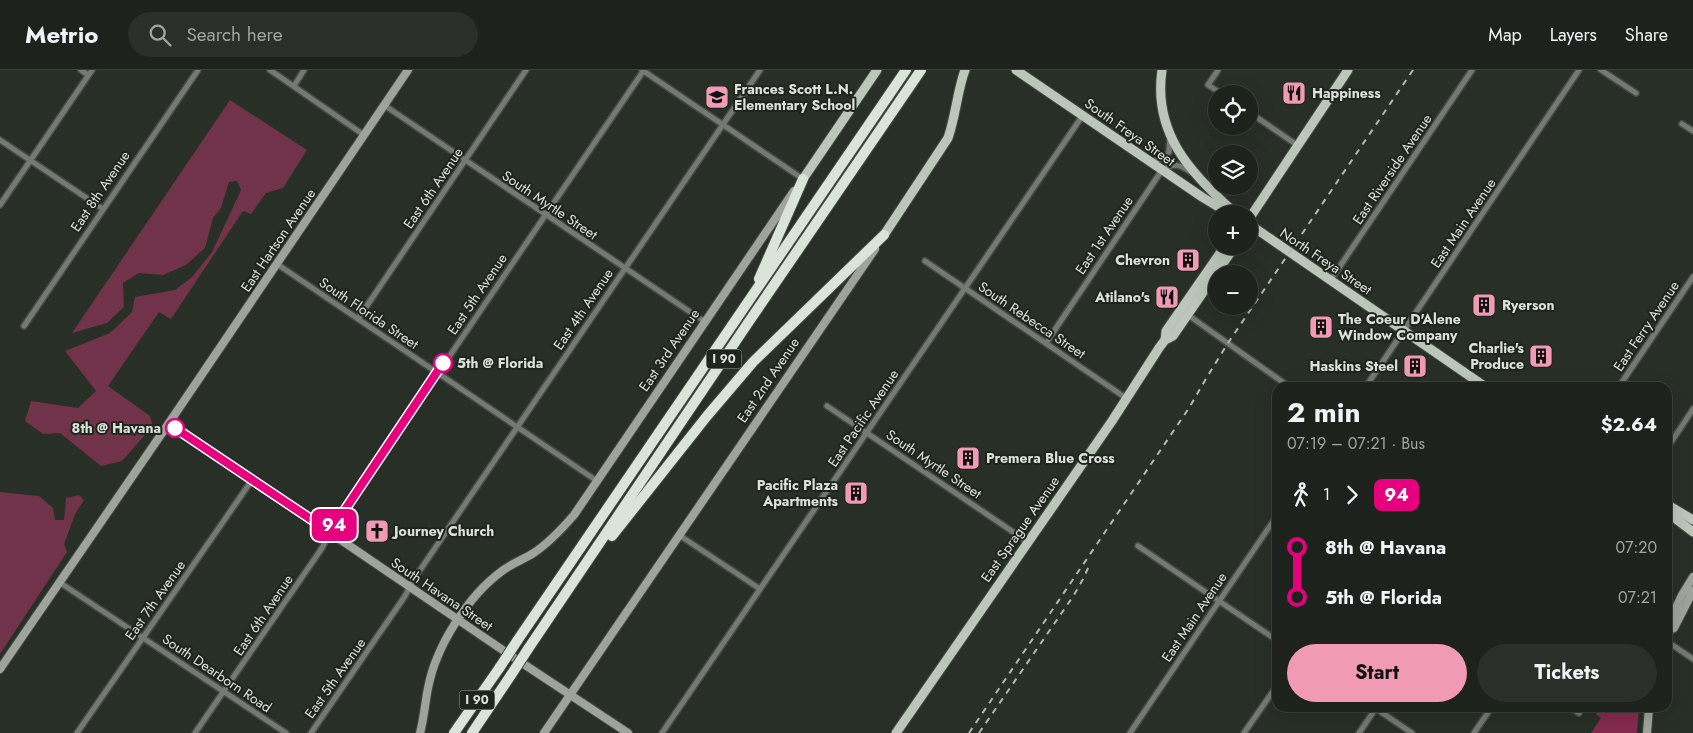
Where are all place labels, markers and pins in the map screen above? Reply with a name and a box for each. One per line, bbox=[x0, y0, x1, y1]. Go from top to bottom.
place label: Frances Scott L.N. Elementary School bbox=[734, 79, 855, 115]
restaurant icon: Happiness bbox=[1281, 80, 1307, 106]
place label: Happiness bbox=[1312, 83, 1381, 103]
school or university icon: Frances Scott L.N. Elementary School bbox=[704, 84, 730, 110]
building icon: Chevron bbox=[1175, 247, 1201, 273]
place label: Chevron bbox=[1115, 250, 1170, 270]
restaurant icon: Atilano's bbox=[1154, 284, 1180, 310]
place label: Atilano's bbox=[1094, 287, 1151, 307]
building icon: Ryerson bbox=[1471, 292, 1497, 318]
place label: Ryerson bbox=[1502, 295, 1555, 315]
place label: The Coeur D'Alene Window Company bbox=[1338, 309, 1461, 345]
building icon: The Coeur D'Alene Window Company bbox=[1308, 314, 1334, 340]
place label: Charlie's Produce bbox=[1468, 338, 1525, 374]
building icon: Charlie's Produce bbox=[1528, 343, 1554, 369]
marker: 5th @ Florida bbox=[433, 353, 453, 373]
place label: 5th @ Florida bbox=[457, 353, 543, 373]
building icon: Haskins Steel bbox=[1402, 353, 1428, 379]
place label: Haskins Steel bbox=[1309, 356, 1398, 376]
place label: 8th @ Havana bbox=[72, 418, 161, 438]
marker: 8th @ Havana bbox=[165, 418, 185, 438]
building icon: Premera Blue Cross bbox=[955, 445, 981, 471]
place label: Premera Blue Cross bbox=[986, 448, 1115, 468]
place label: Pacific Plaza Apartments bbox=[757, 475, 839, 511]
building icon: Pacific Plaza Apartments bbox=[843, 480, 869, 506]
church icon: Journey Church bbox=[364, 518, 390, 544]
place label: Journey Church bbox=[391, 521, 494, 541]

